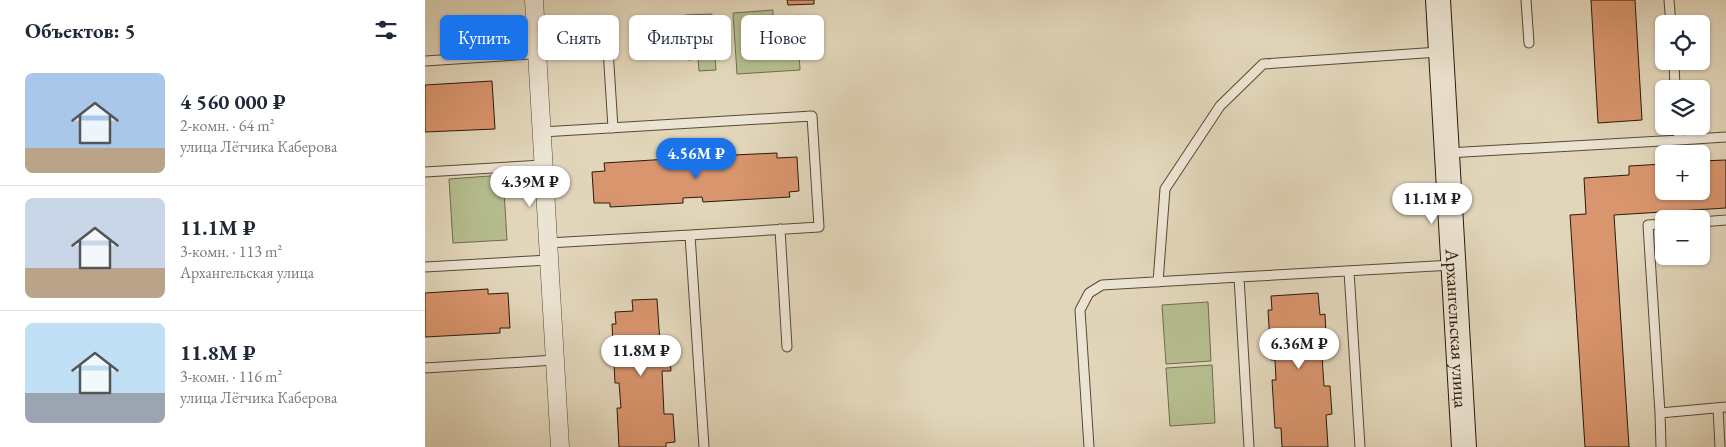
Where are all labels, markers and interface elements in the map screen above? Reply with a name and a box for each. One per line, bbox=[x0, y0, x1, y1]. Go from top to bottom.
chip: Купить bbox=[440, 15, 528, 60]
chip: Снять bbox=[538, 15, 619, 60]
chip: Фильтры bbox=[629, 15, 731, 60]
chip: Новое bbox=[741, 15, 824, 60]
map controls bbox=[1655, 15, 1710, 265]
button: locate bbox=[1655, 15, 1710, 70]
icon: filters bbox=[372, 16, 400, 44]
text: Объектов: 5 bbox=[25, 17, 136, 44]
button: layers bbox=[1655, 80, 1710, 135]
text: 4 560 000 ₽ bbox=[180, 88, 286, 115]
icon: home bbox=[65, 93, 125, 153]
text: 2-комн. · 64 m² bbox=[180, 115, 275, 136]
text: улица Лётчика Каберова bbox=[180, 136, 337, 157]
pin: 4.56M ₽ bbox=[650, 138, 742, 180]
text: 4.56M ₽ bbox=[667, 143, 725, 164]
button: + bbox=[1655, 145, 1710, 200]
pin: 4.39M ₽ bbox=[484, 166, 576, 208]
text: 4.39M ₽ bbox=[501, 171, 559, 192]
pin: 11.1M ₽ bbox=[1386, 182, 1478, 225]
text: 11.1M ₽ bbox=[1403, 188, 1461, 209]
button: − bbox=[1655, 210, 1710, 265]
text: 11.1M ₽ bbox=[180, 214, 256, 241]
icon: home bbox=[65, 218, 125, 278]
text: 3-комн. · 113 m² bbox=[180, 241, 282, 262]
street label: Архангельская улица bbox=[1440, 247, 1474, 409]
text: Архангельская улица bbox=[180, 262, 314, 283]
pin: 6.36M ₽ bbox=[1253, 328, 1345, 370]
text: 6.36M ₽ bbox=[1270, 333, 1328, 354]
pin: 11.8M ₽ bbox=[595, 334, 687, 377]
text: 11.8M ₽ bbox=[180, 339, 256, 366]
text: 11.8M ₽ bbox=[612, 340, 670, 361]
icon: home bbox=[65, 343, 125, 403]
text: 3-комн. · 116 m² bbox=[180, 366, 282, 387]
text: улица Лётчика Каберова bbox=[180, 387, 337, 408]

